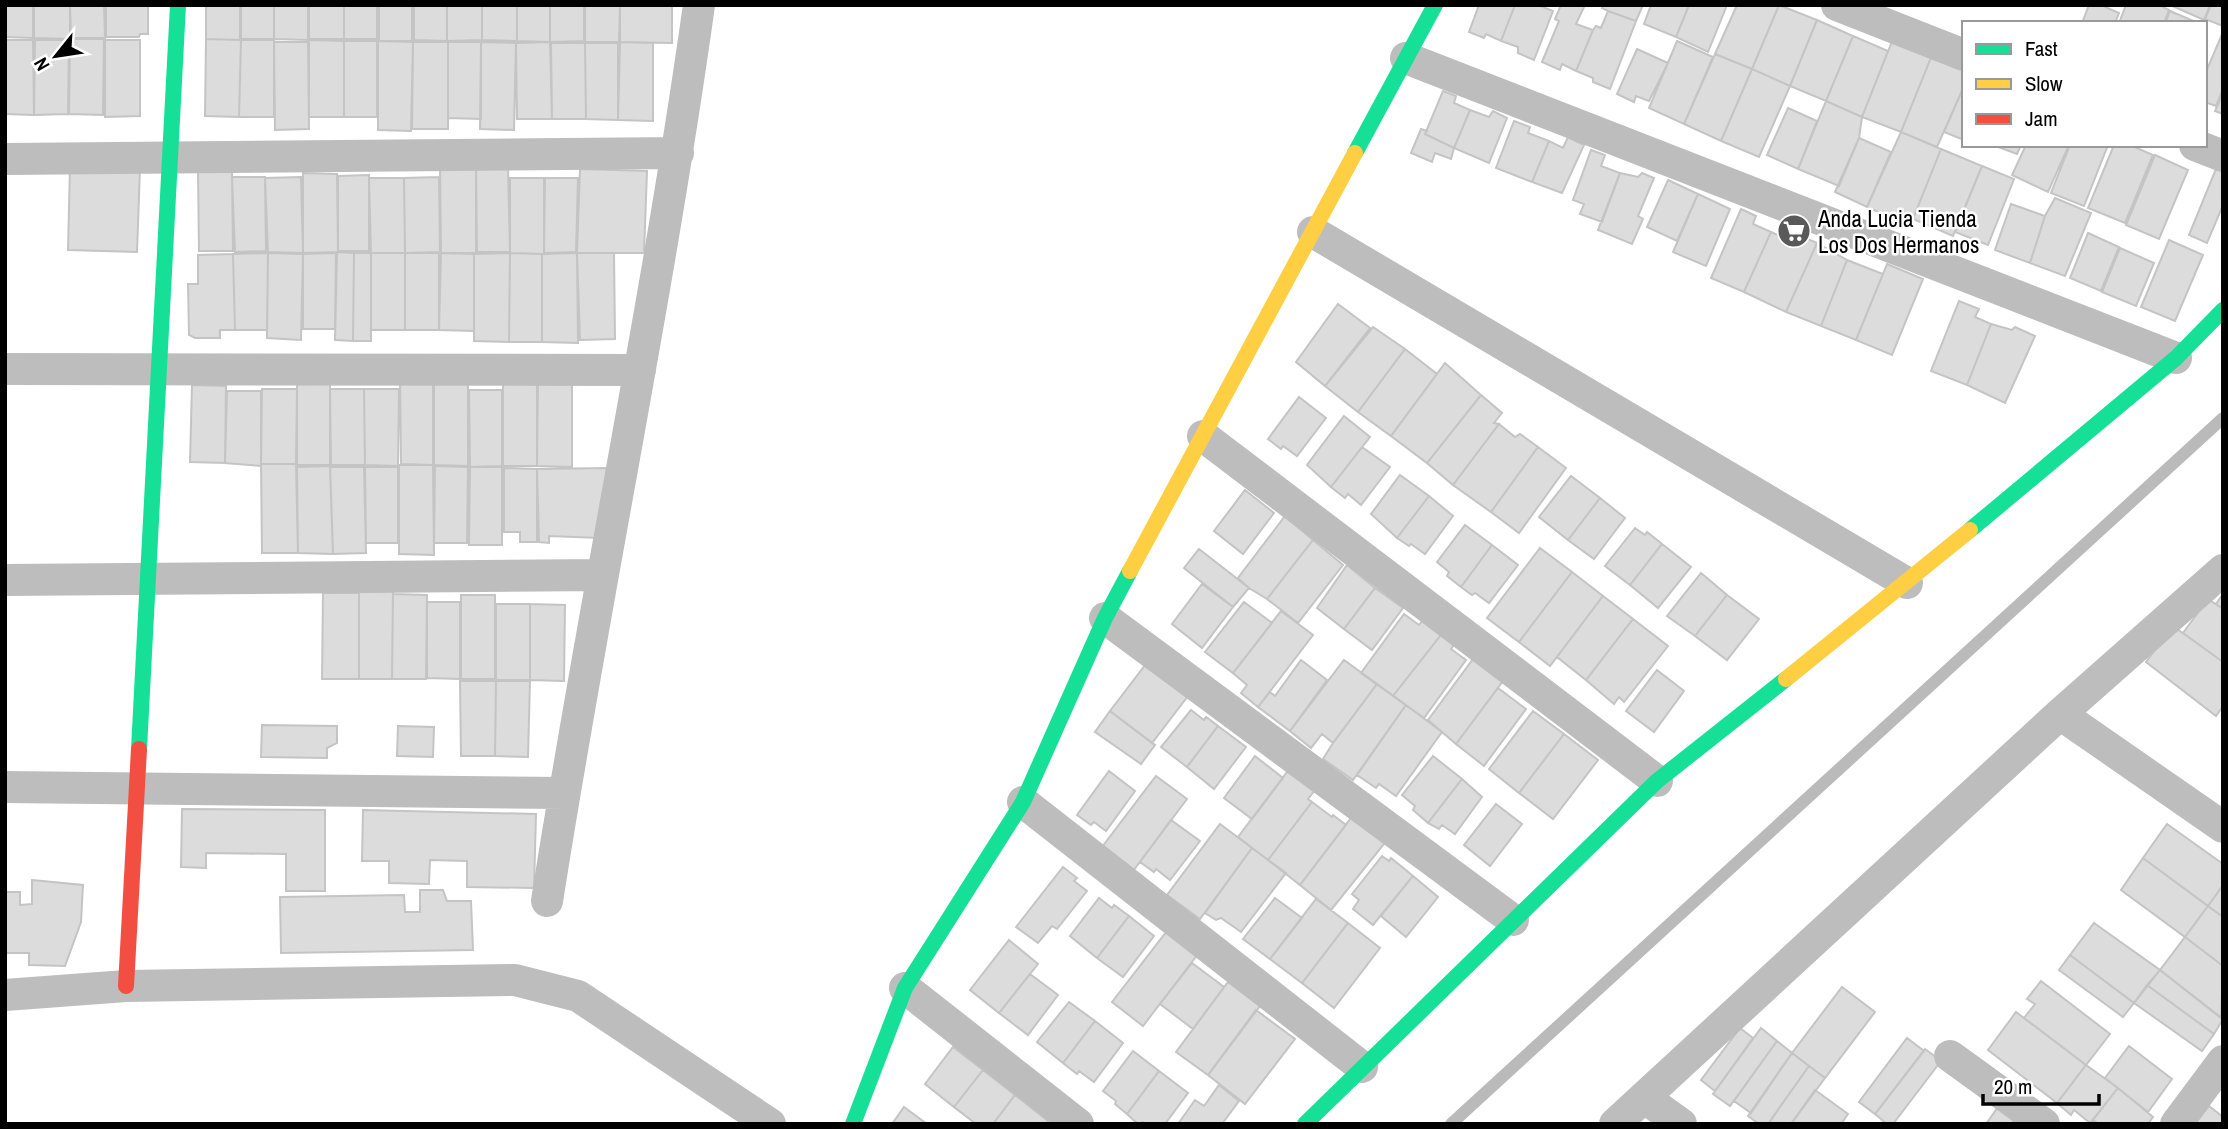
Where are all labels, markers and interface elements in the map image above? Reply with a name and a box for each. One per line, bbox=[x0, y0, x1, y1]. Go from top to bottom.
north arrow bbox=[21, 21, 91, 91]
legend bbox=[1962, 21, 2207, 147]
text: Fast bbox=[2025, 34, 2058, 63]
text: N bbox=[27, 53, 55, 76]
text: Slow bbox=[2025, 69, 2063, 98]
text: Jam bbox=[2025, 104, 2058, 133]
place label: Anda Lucia Tienda Los Dos Hermanos bbox=[1817, 203, 1979, 260]
supermarket icon: Anda Lucia Tienda Los Dos Hermanos bbox=[1775, 212, 1813, 250]
scale bar bbox=[1983, 1062, 2098, 1106]
text: 20 m bbox=[1994, 1072, 2032, 1101]

